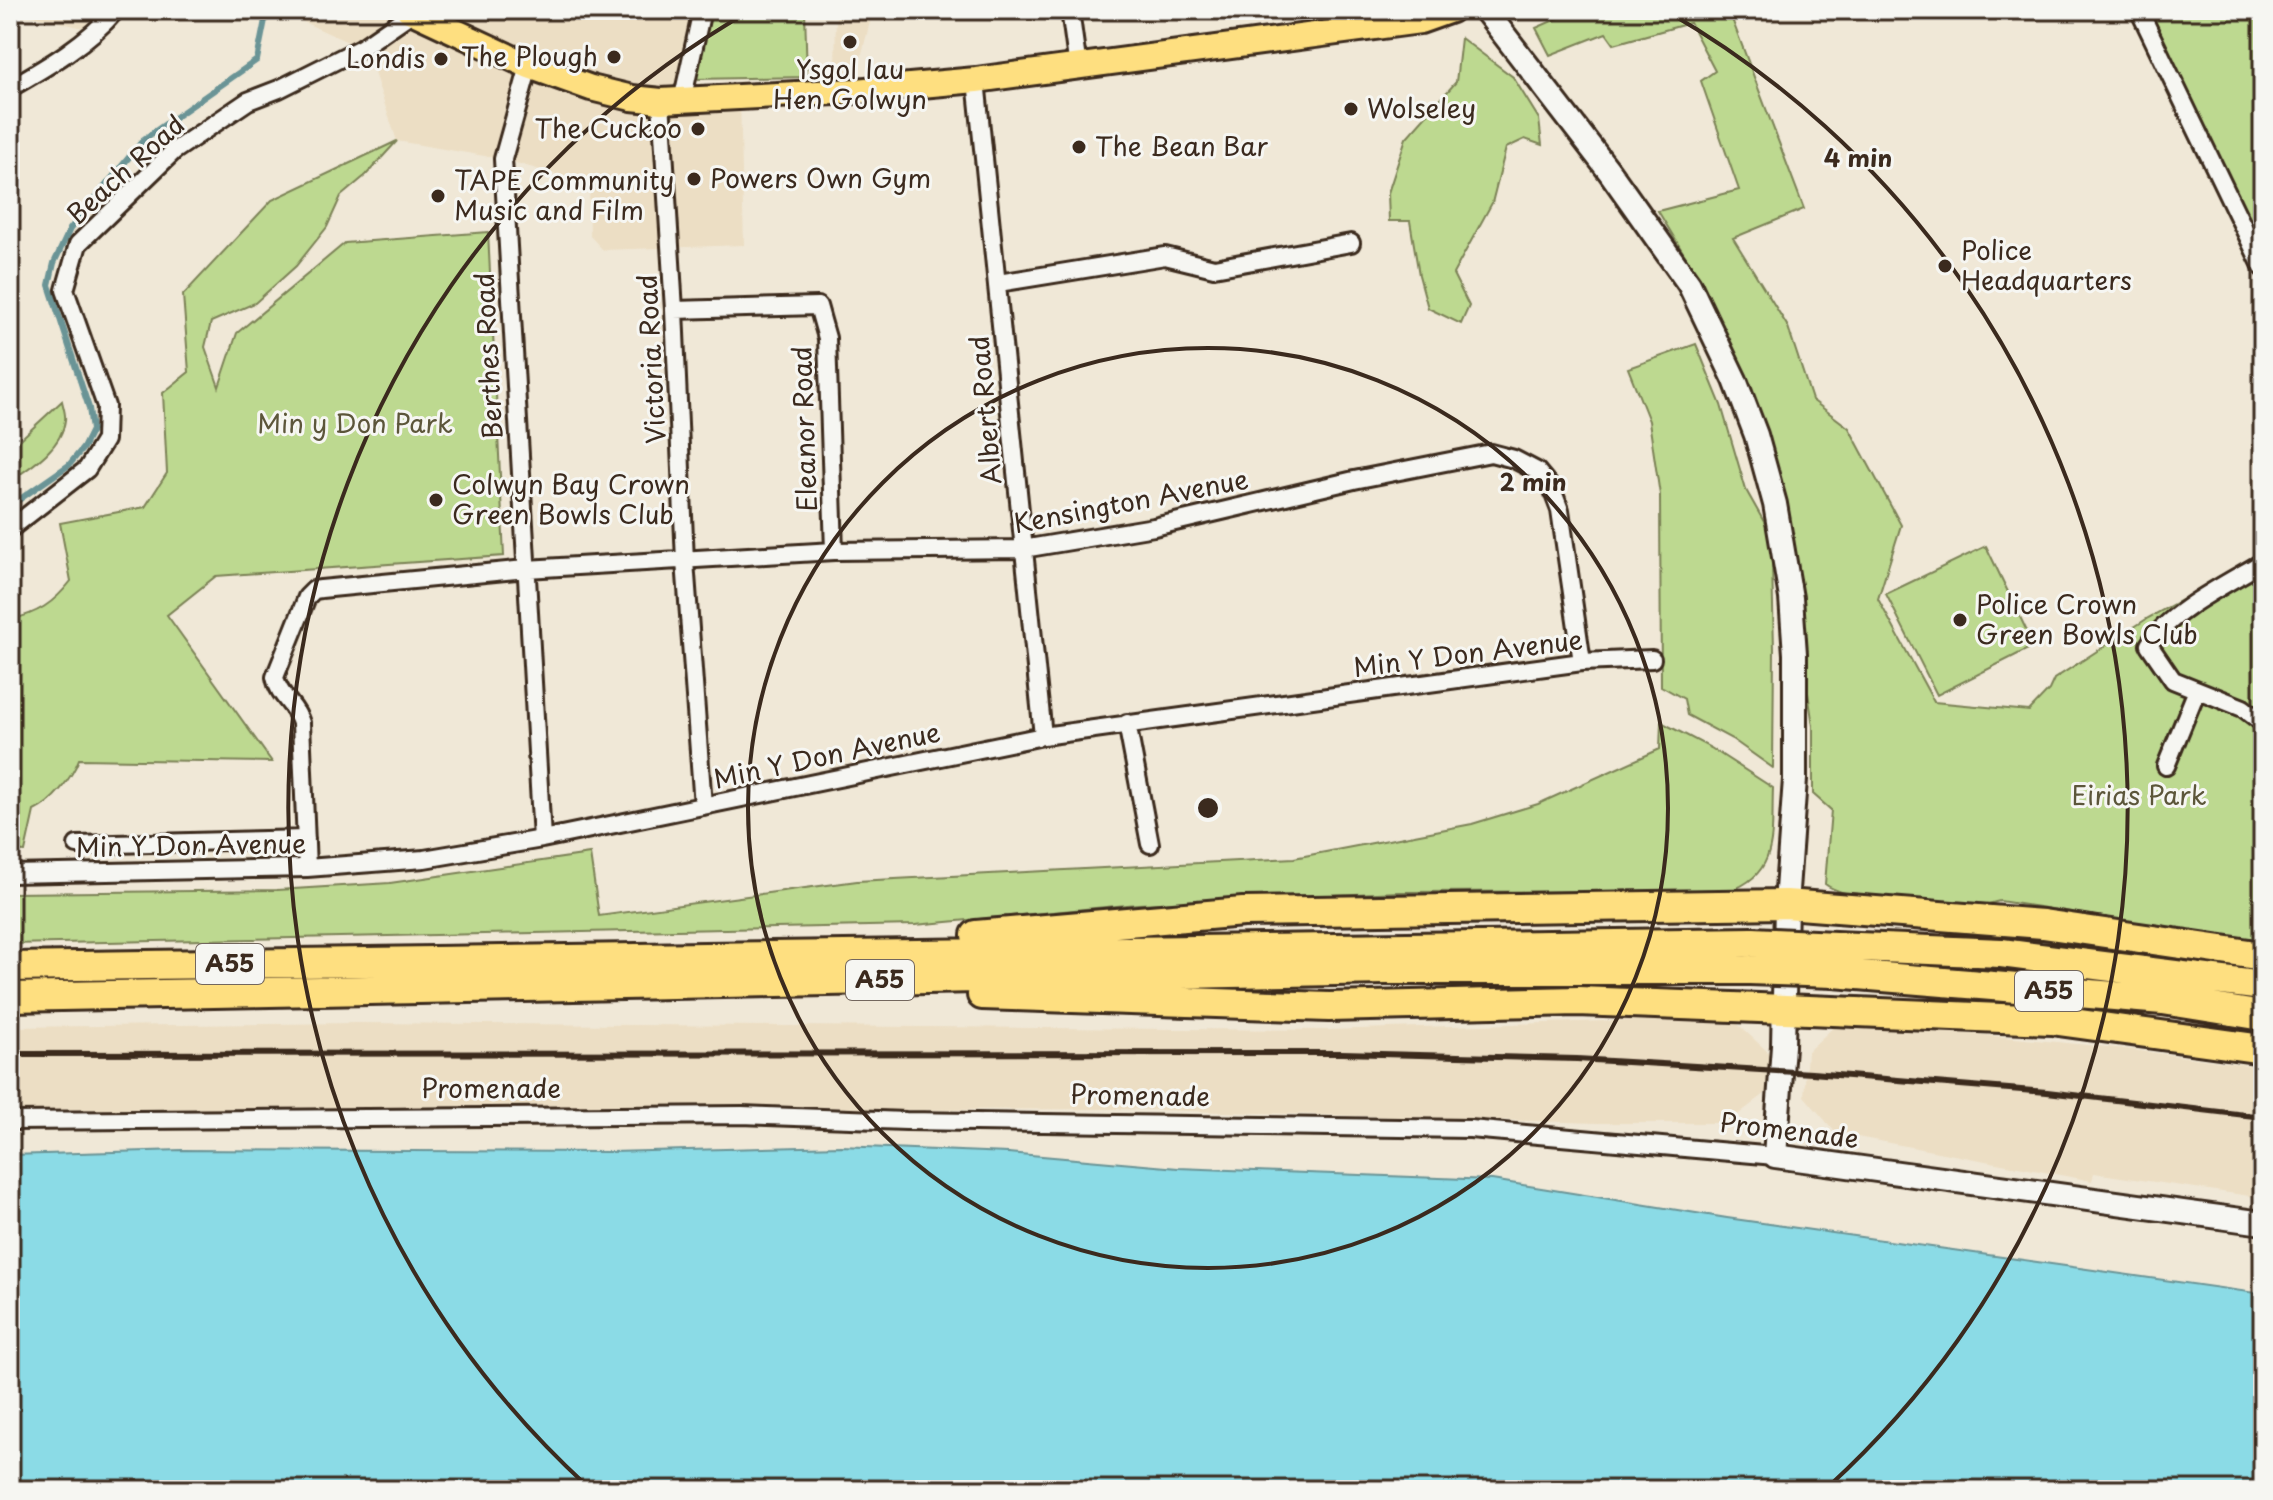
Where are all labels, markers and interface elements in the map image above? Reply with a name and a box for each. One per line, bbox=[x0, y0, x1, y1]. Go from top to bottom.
marker: Ysgol Iau Hen Golwyn bbox=[841, 33, 859, 51]
place label: The Plough bbox=[461, 36, 598, 75]
place label: Londis bbox=[346, 38, 425, 77]
marker: The Plough bbox=[605, 48, 623, 66]
place label: Ysgol Iau Hen Golwyn bbox=[773, 49, 927, 118]
marker: Londis bbox=[432, 50, 450, 68]
place label: Wolseley bbox=[1367, 88, 1476, 127]
marker: Wolseley bbox=[1342, 100, 1360, 118]
street label: Beach Road bbox=[57, 105, 193, 233]
place label: The Cuckoo bbox=[534, 108, 682, 147]
marker: The Cuckoo bbox=[689, 120, 707, 138]
place label: The Bean Bar bbox=[1095, 126, 1268, 165]
marker: The Bean Bar bbox=[1070, 138, 1088, 156]
text: 4 min bbox=[1824, 139, 1892, 175]
place label: Powers Own Gym bbox=[710, 158, 931, 197]
place label: TAPE Community Music and Film bbox=[454, 160, 674, 229]
marker: Powers Own Gym bbox=[685, 170, 703, 188]
marker: TAPE Community Music and Film bbox=[429, 187, 447, 205]
place label: Police Headquarters bbox=[1961, 230, 2132, 299]
marker: Police Headquarters bbox=[1936, 257, 1954, 275]
street label: Berthes Road bbox=[464, 272, 511, 440]
street label: Victoria Road bbox=[627, 273, 674, 445]
street label: Albert Road bbox=[959, 334, 1010, 486]
street label: Eleanor Road bbox=[781, 345, 826, 513]
park label: Min y Don Park bbox=[257, 403, 453, 442]
street label: Kensington Avenue bbox=[1010, 459, 1251, 542]
text: 2 min bbox=[1499, 463, 1567, 499]
place label: Colwyn Bay Crown Green Bowls Club bbox=[452, 464, 690, 533]
marker: Colwyn Bay Crown Green Bowls Club bbox=[427, 491, 445, 509]
place label: Police Crown Green Bowls Club bbox=[1976, 584, 2198, 653]
marker: Police Crown Green Bowls Club bbox=[1951, 611, 1969, 629]
street label: Min Y Don Avenue bbox=[1351, 619, 1585, 686]
street label: Min Y Don Avenue bbox=[710, 711, 944, 798]
park label: Eirias Park bbox=[2072, 775, 2207, 814]
centre of rings bbox=[1194, 794, 1222, 822]
street label: Min Y Don Avenue bbox=[75, 823, 307, 866]
road number: A55 bbox=[196, 944, 264, 984]
road number: A55 bbox=[846, 960, 914, 1000]
road number: A55 bbox=[2015, 971, 2083, 1011]
street label: Promenade bbox=[421, 1068, 561, 1107]
street label: Promenade bbox=[1070, 1074, 1210, 1115]
street label: Promenade bbox=[1717, 1102, 1861, 1157]

